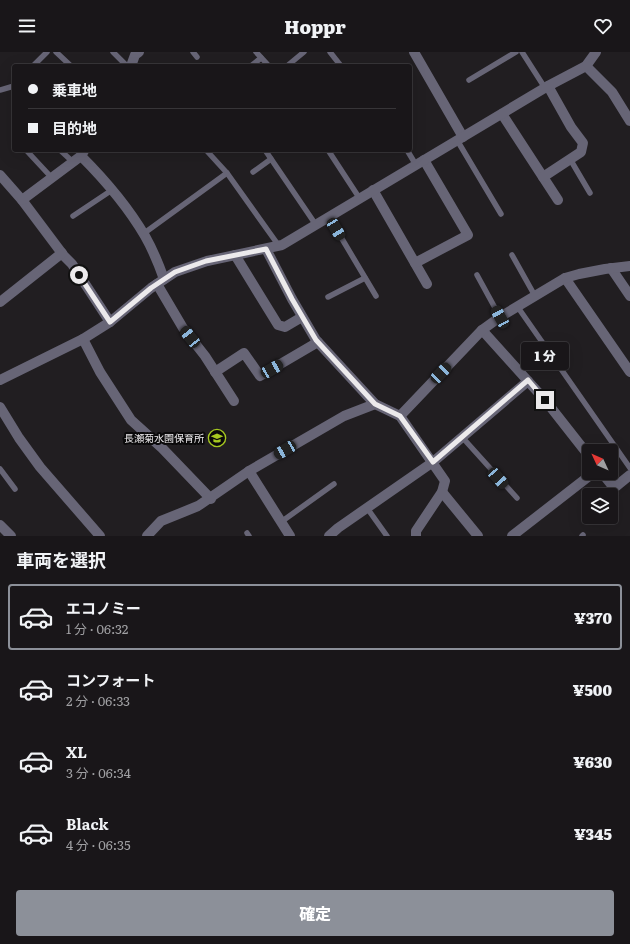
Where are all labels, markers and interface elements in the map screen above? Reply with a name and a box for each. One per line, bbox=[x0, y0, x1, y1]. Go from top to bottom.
text: Hoppr bbox=[284, 13, 346, 40]
icon: menu bbox=[16, 15, 38, 37]
icon: heart bbox=[592, 15, 614, 37]
text: 乗車地 bbox=[52, 78, 97, 101]
text: 目的地 bbox=[52, 116, 97, 139]
car bbox=[325, 216, 347, 242]
route start bbox=[70, 266, 88, 284]
car bbox=[489, 304, 511, 330]
car bbox=[178, 324, 202, 350]
callout: 1 分 bbox=[521, 342, 569, 370]
text: 1 分 bbox=[534, 346, 556, 365]
car bbox=[259, 358, 285, 380]
car bbox=[428, 360, 454, 386]
route end bbox=[536, 391, 554, 409]
school or university icon: 長瀬菊水園保育所 bbox=[207, 428, 227, 448]
place label: 長瀬菊水園保育所 bbox=[124, 430, 204, 445]
car bbox=[272, 439, 298, 461]
north arrow bbox=[582, 444, 618, 480]
map controls bbox=[582, 444, 618, 524]
car bbox=[486, 465, 510, 491]
button: layers bbox=[582, 488, 618, 524]
text: 車両を選択 bbox=[16, 546, 106, 573]
text: エコノミー bbox=[66, 596, 141, 619]
icon: car bbox=[18, 599, 54, 635]
text: ¥370 bbox=[574, 606, 612, 629]
text: 1 分 · 06:32 bbox=[66, 619, 128, 638]
text: コンフォート bbox=[66, 668, 156, 691]
icon: car bbox=[18, 671, 54, 707]
text: ¥500 bbox=[573, 678, 612, 701]
text: 2 分 · 06:33 bbox=[66, 691, 130, 710]
text: XL bbox=[66, 740, 87, 763]
icon: car bbox=[18, 743, 54, 779]
text: ¥630 bbox=[573, 750, 612, 773]
text: 3 分 · 06:34 bbox=[66, 763, 131, 782]
text: Black bbox=[66, 812, 109, 835]
icon: car bbox=[18, 815, 54, 851]
text: ¥345 bbox=[574, 822, 612, 845]
text: 4 分 · 06:35 bbox=[66, 835, 131, 854]
button: 確定 bbox=[16, 890, 614, 936]

